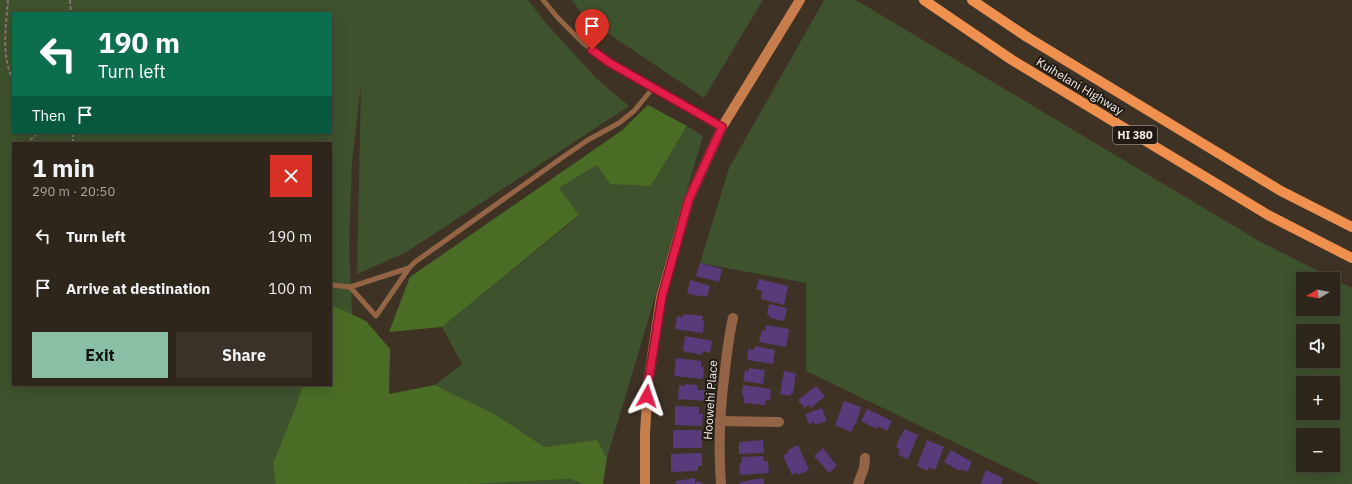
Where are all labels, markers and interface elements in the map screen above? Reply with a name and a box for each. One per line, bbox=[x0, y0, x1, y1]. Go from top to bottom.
pin bbox=[575, 9, 609, 50]
icon: arrive bbox=[581, 15, 603, 37]
text: 190 m bbox=[98, 24, 180, 61]
icon: left bbox=[32, 28, 84, 80]
street label: Kuihelani Highway bbox=[1034, 54, 1126, 118]
text: Turn left bbox=[98, 60, 166, 83]
icon: arrive bbox=[74, 104, 96, 126]
text: Then bbox=[32, 106, 66, 125]
road number: HI 380 bbox=[1113, 126, 1157, 144]
text: 1 min bbox=[32, 152, 95, 184]
button: close bbox=[270, 155, 312, 197]
text: 290 m · 20:50 bbox=[32, 183, 115, 200]
icon: left bbox=[32, 225, 54, 247]
text: Turn left bbox=[66, 227, 126, 246]
text: 190 m bbox=[268, 227, 312, 246]
north arrow bbox=[1296, 272, 1340, 316]
map controls bbox=[1296, 272, 1340, 472]
icon: arrive bbox=[32, 277, 54, 299]
text: Arrive at destination bbox=[66, 279, 210, 298]
text: 100 m bbox=[268, 279, 312, 298]
button: sound bbox=[1296, 324, 1340, 368]
button: Exit bbox=[32, 332, 168, 378]
button: Share bbox=[176, 332, 312, 378]
street label: Hoowehi Place bbox=[700, 359, 720, 440]
position arrow bbox=[626, 375, 668, 417]
button: + bbox=[1296, 376, 1340, 420]
button: − bbox=[1296, 428, 1340, 472]

